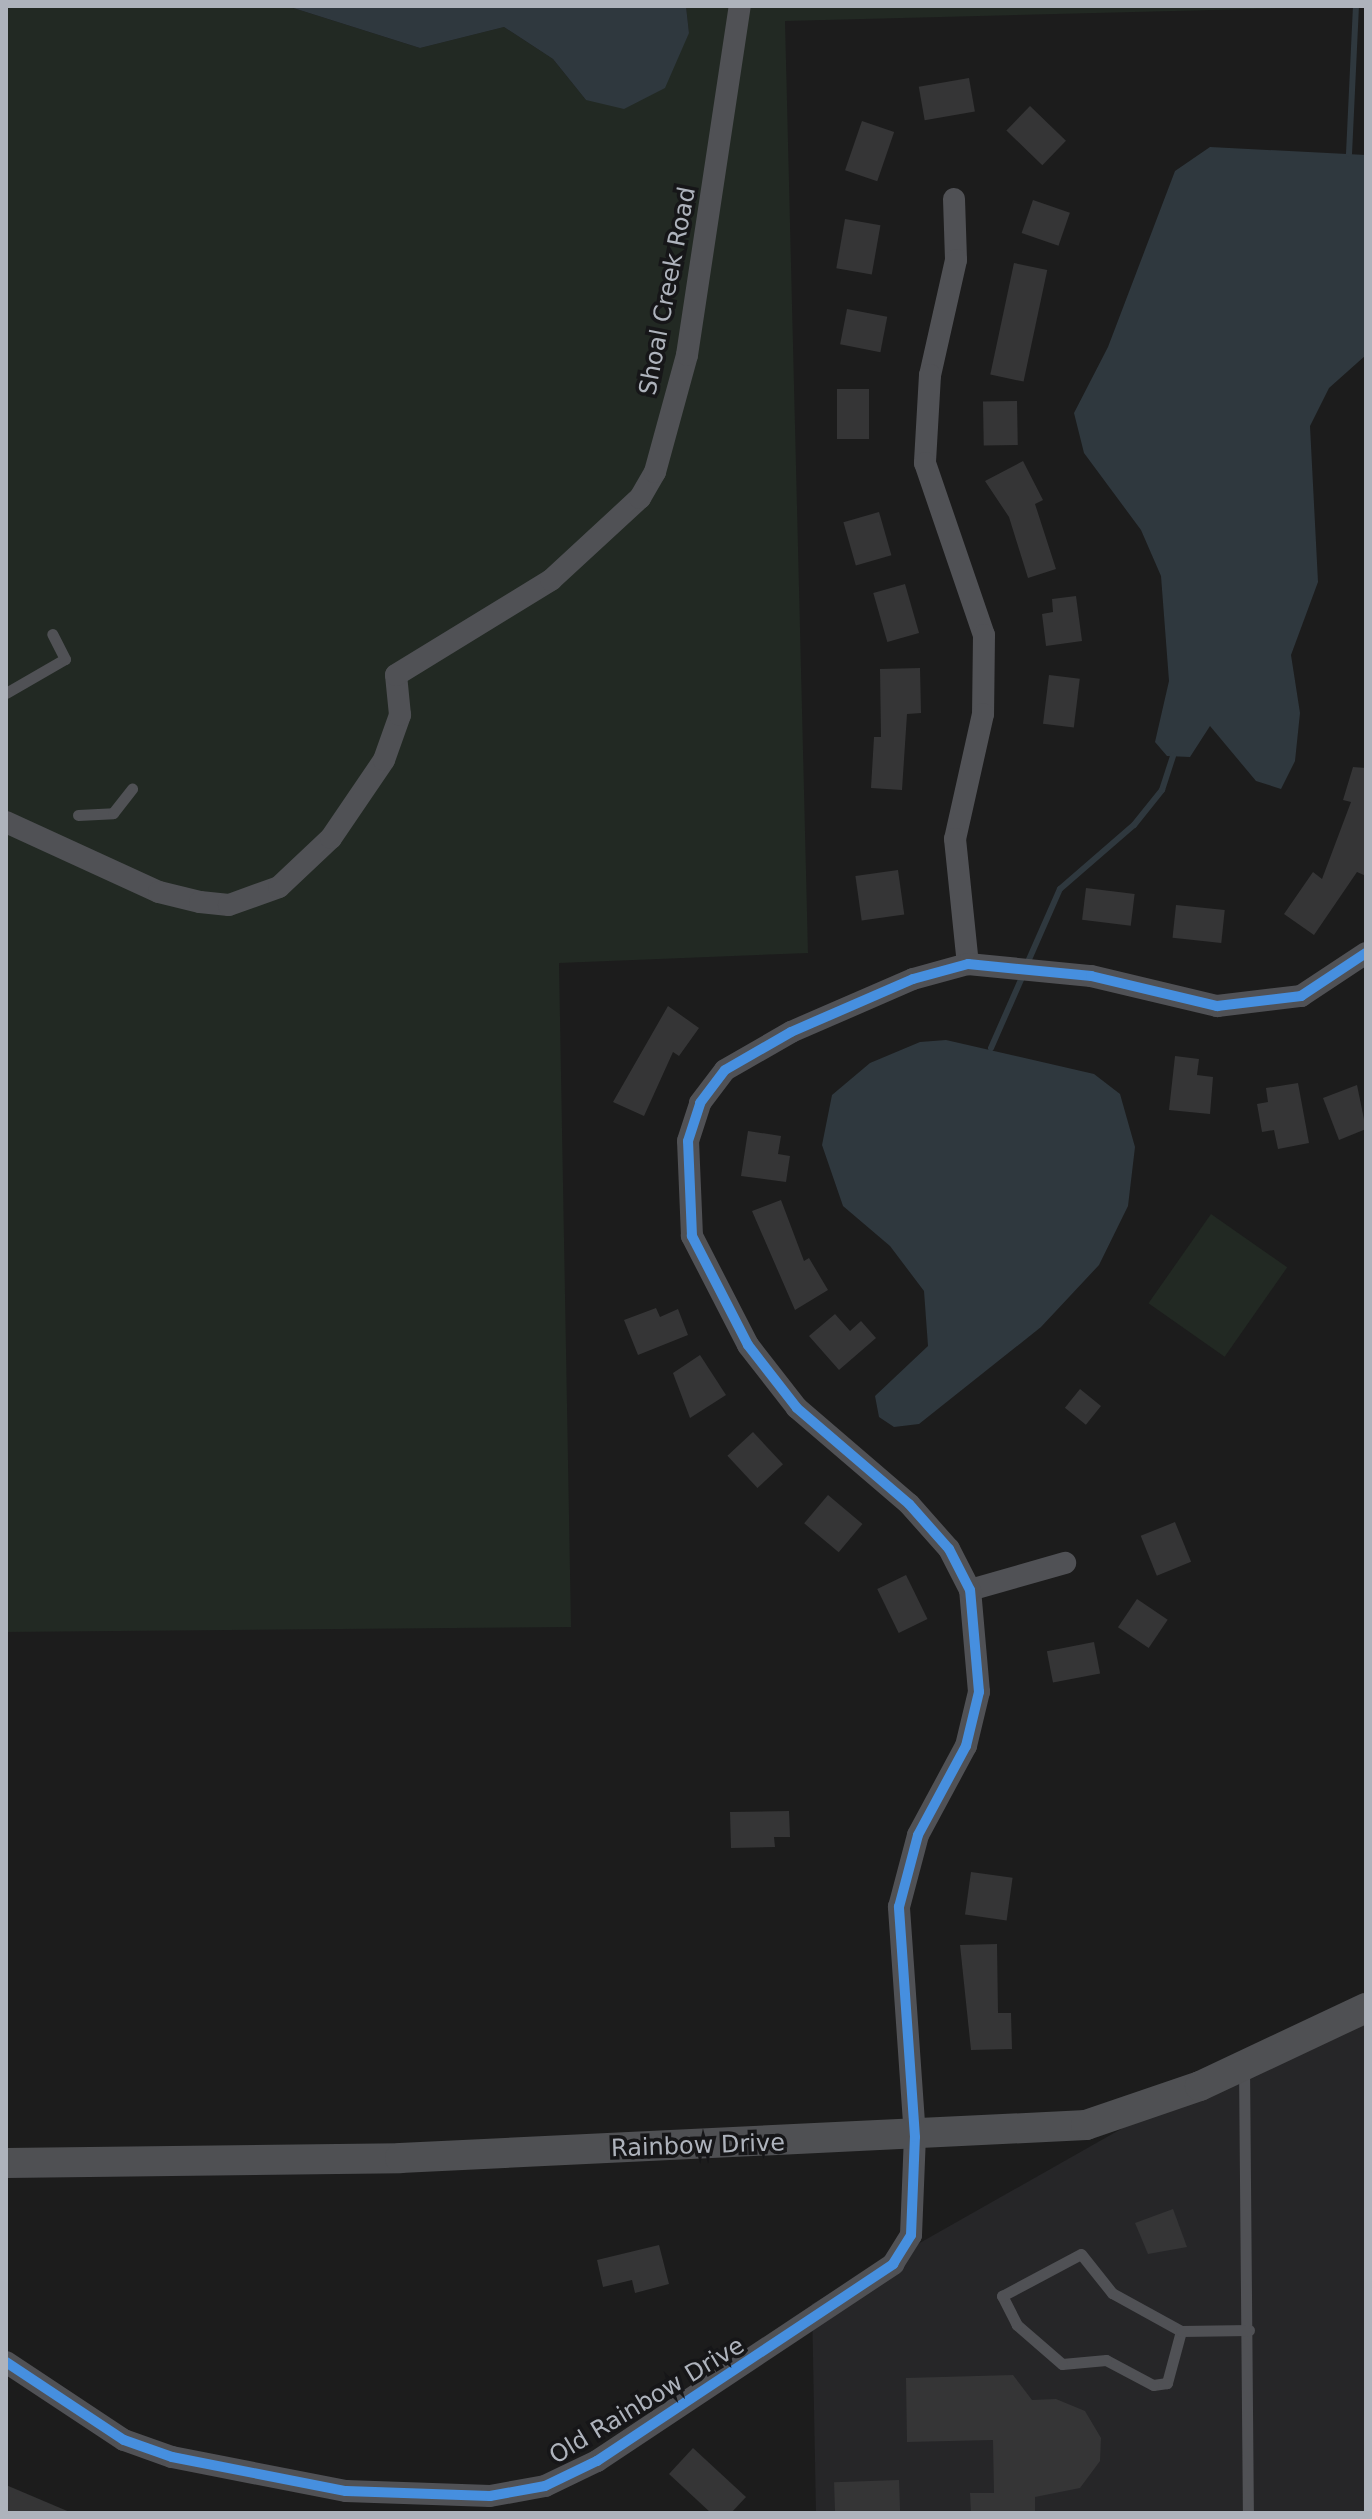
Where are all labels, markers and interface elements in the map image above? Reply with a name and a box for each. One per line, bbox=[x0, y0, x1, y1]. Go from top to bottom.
street label: Shoal Creek Road bbox=[634, 184, 702, 398]
street label: Rainbow Drive bbox=[611, 2129, 785, 2163]
street label: Old Rainbow Drive bbox=[544, 2331, 750, 2471]

